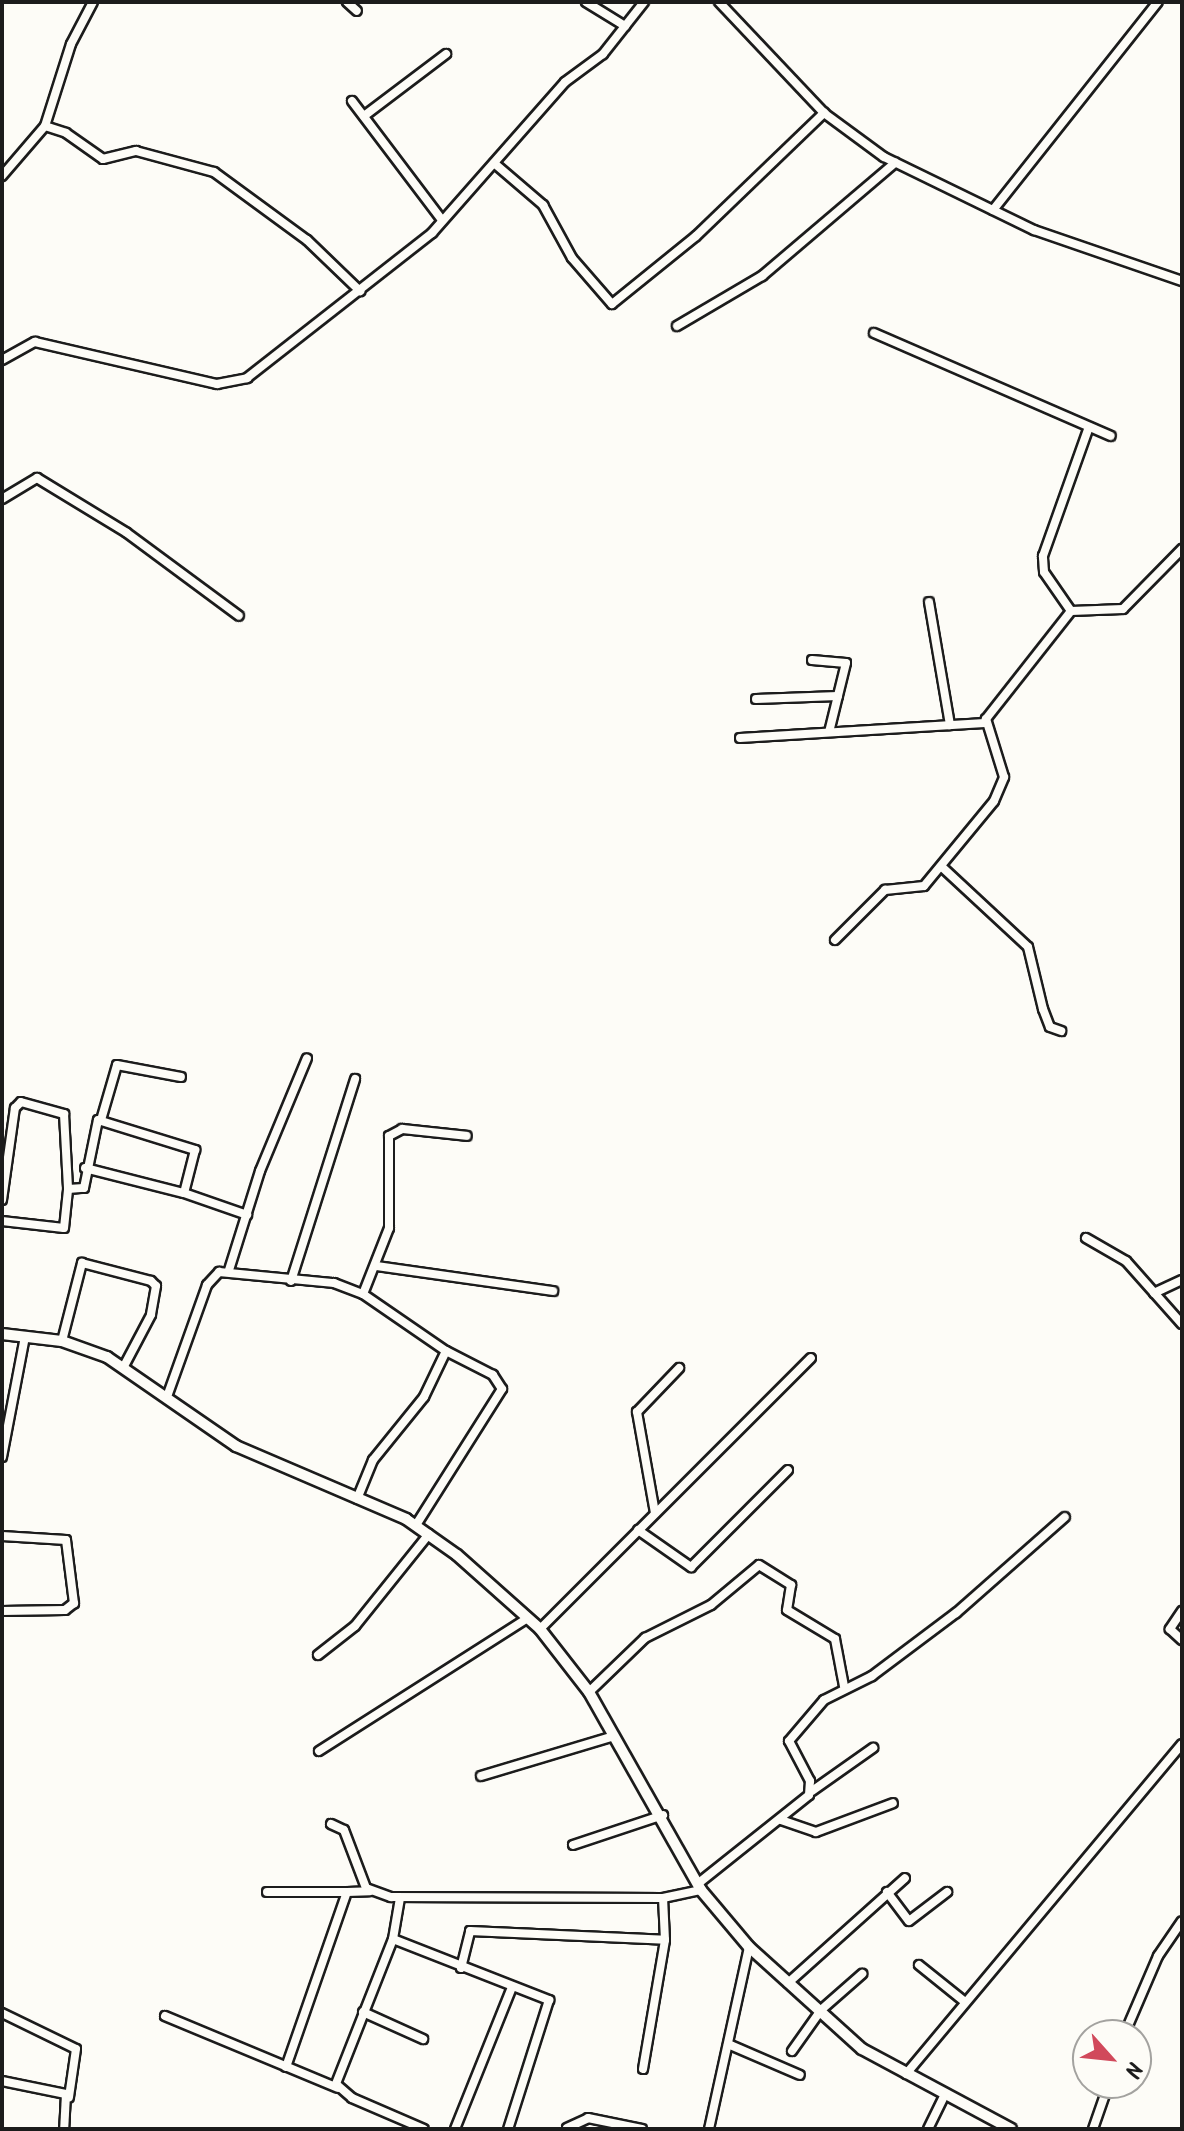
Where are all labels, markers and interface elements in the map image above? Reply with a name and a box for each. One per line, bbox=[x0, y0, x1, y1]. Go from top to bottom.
north arrow bbox=[1072, 2019, 1152, 2099]
text: N bbox=[1113, 2055, 1151, 2083]

